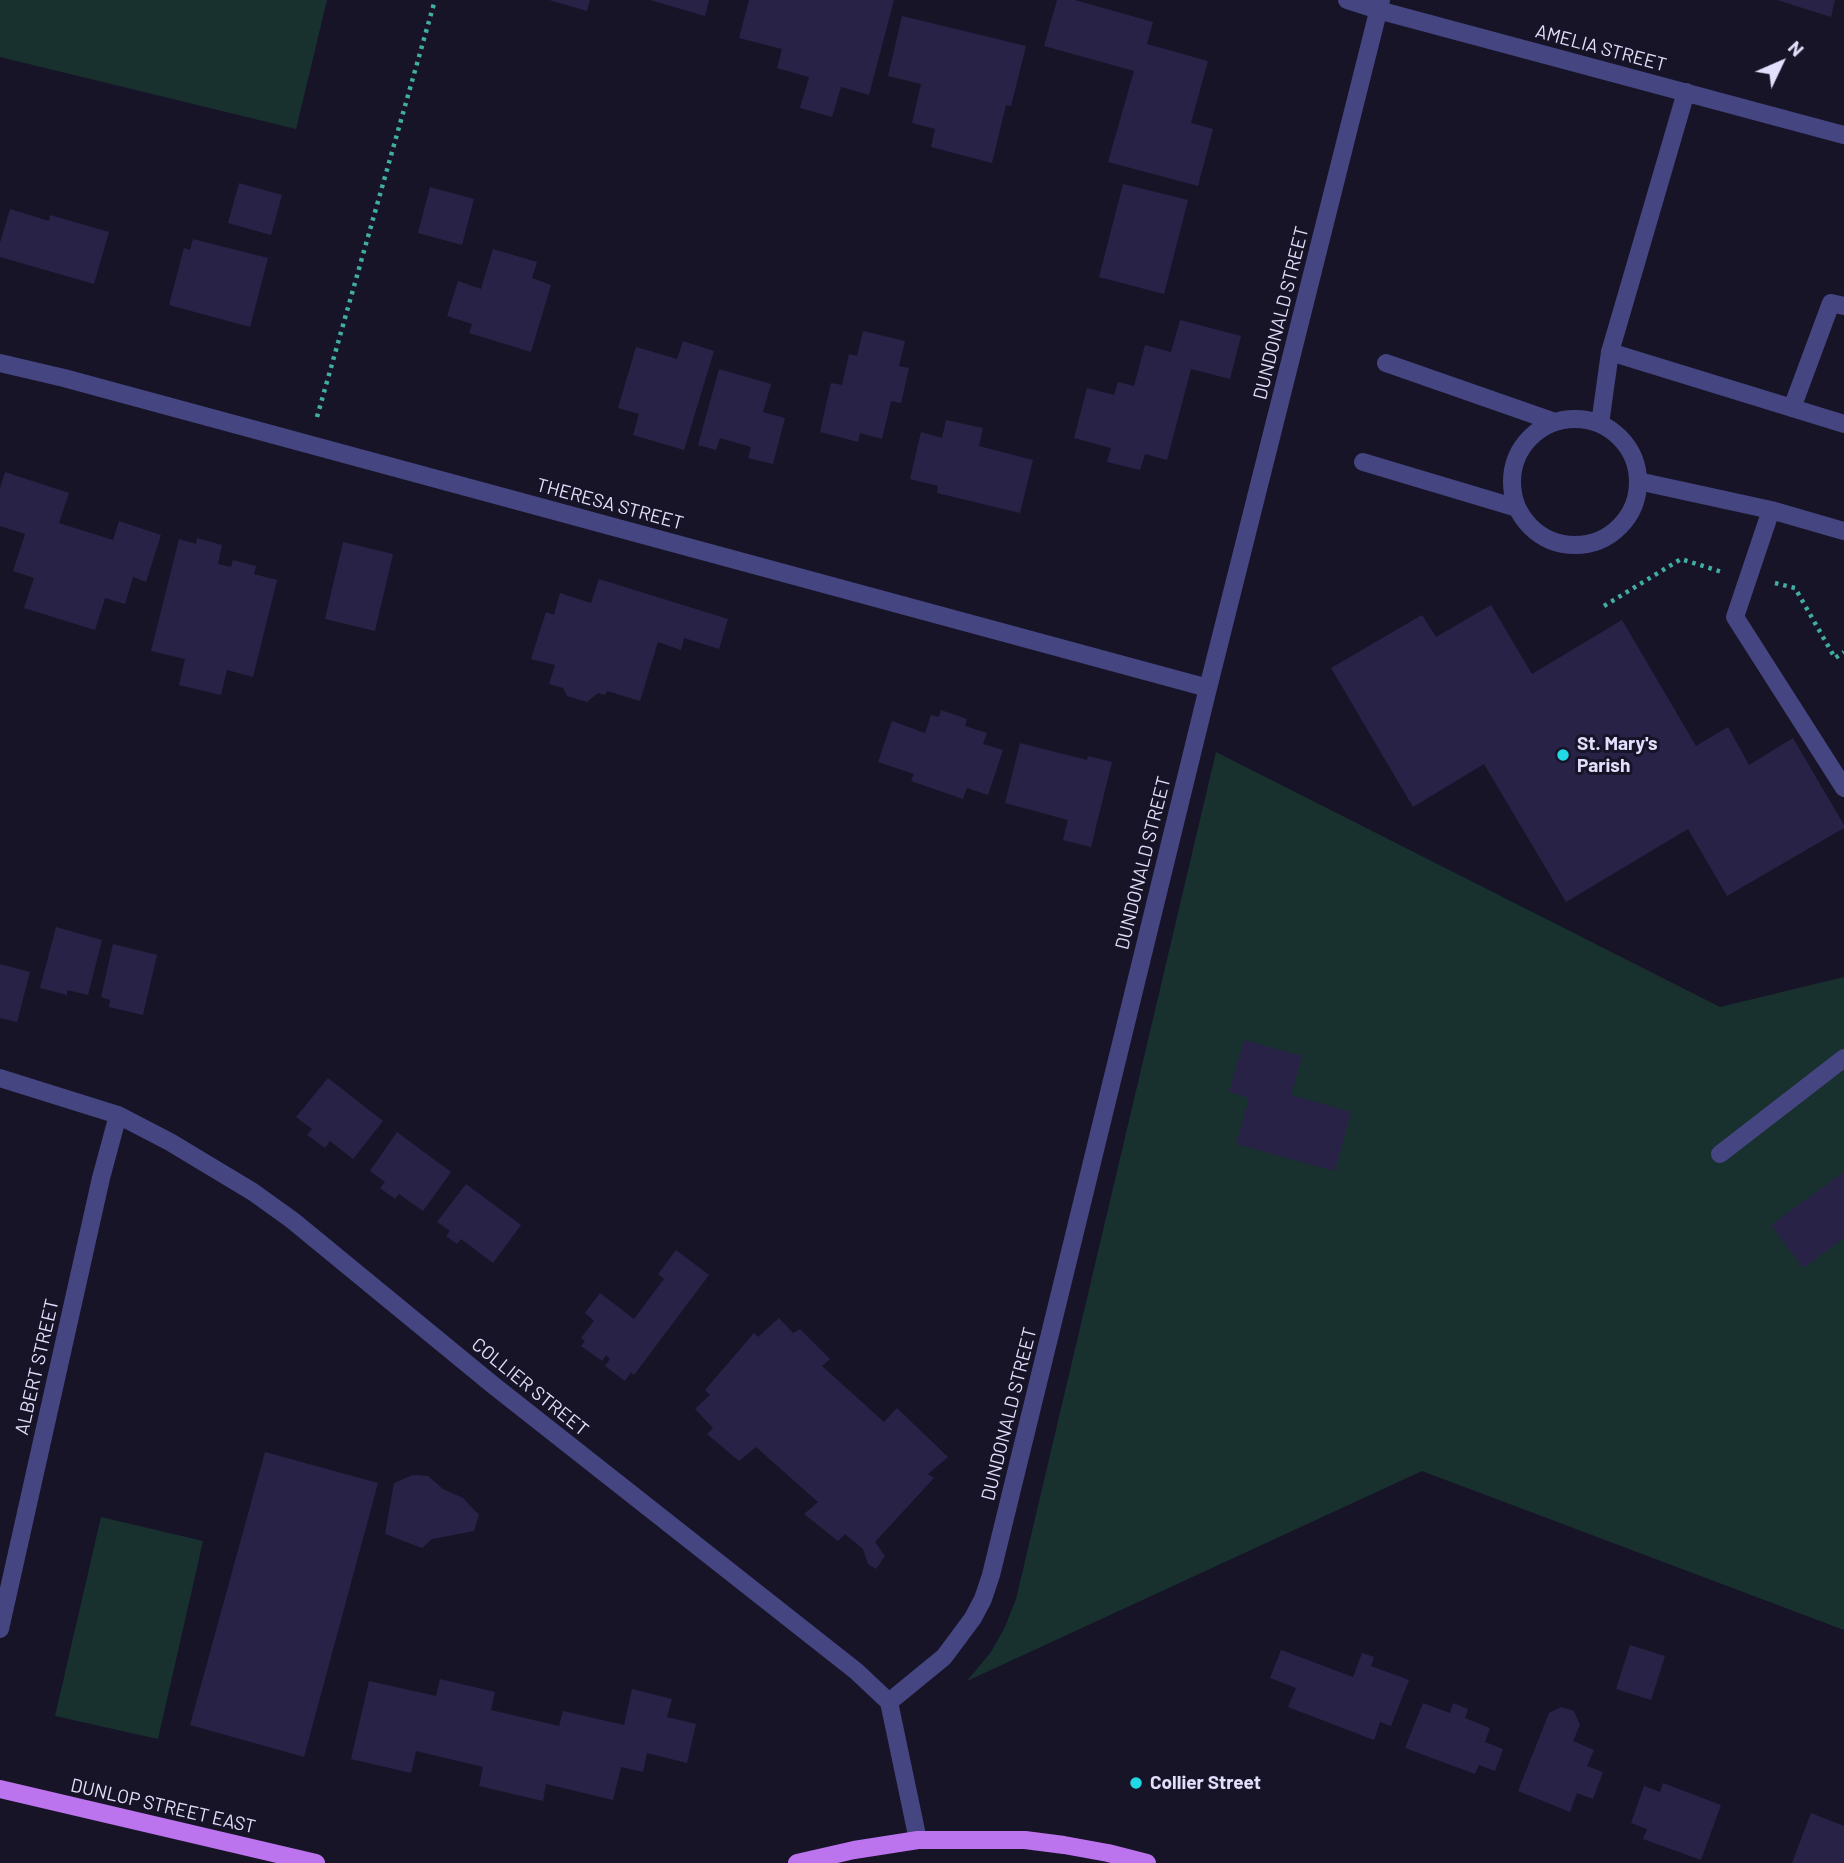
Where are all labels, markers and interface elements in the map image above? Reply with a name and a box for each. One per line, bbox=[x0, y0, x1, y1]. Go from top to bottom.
street label: AMELIA STREET bbox=[1533, 20, 1669, 76]
north arrow bbox=[1746, 28, 1816, 98]
text: N bbox=[1784, 36, 1809, 61]
street label: DUNDONALD STREET bbox=[1248, 224, 1314, 402]
street label: THERESA STREET bbox=[534, 473, 686, 535]
place label: St. Mary's Parish bbox=[1577, 733, 1657, 777]
marker: St. Mary's Parish bbox=[1555, 747, 1571, 763]
street label: DUNDONALD STREET bbox=[1110, 774, 1176, 952]
street label: ALBERT STREET bbox=[10, 1297, 64, 1437]
street label: DUNDONALD STREET bbox=[976, 1325, 1042, 1503]
street label: COLLIER STREET bbox=[467, 1333, 593, 1441]
place label: Collier Street bbox=[1150, 1772, 1261, 1794]
street label: DUNLOP STREET EAST bbox=[68, 1774, 258, 1838]
marker: Collier Street bbox=[1128, 1775, 1144, 1791]

